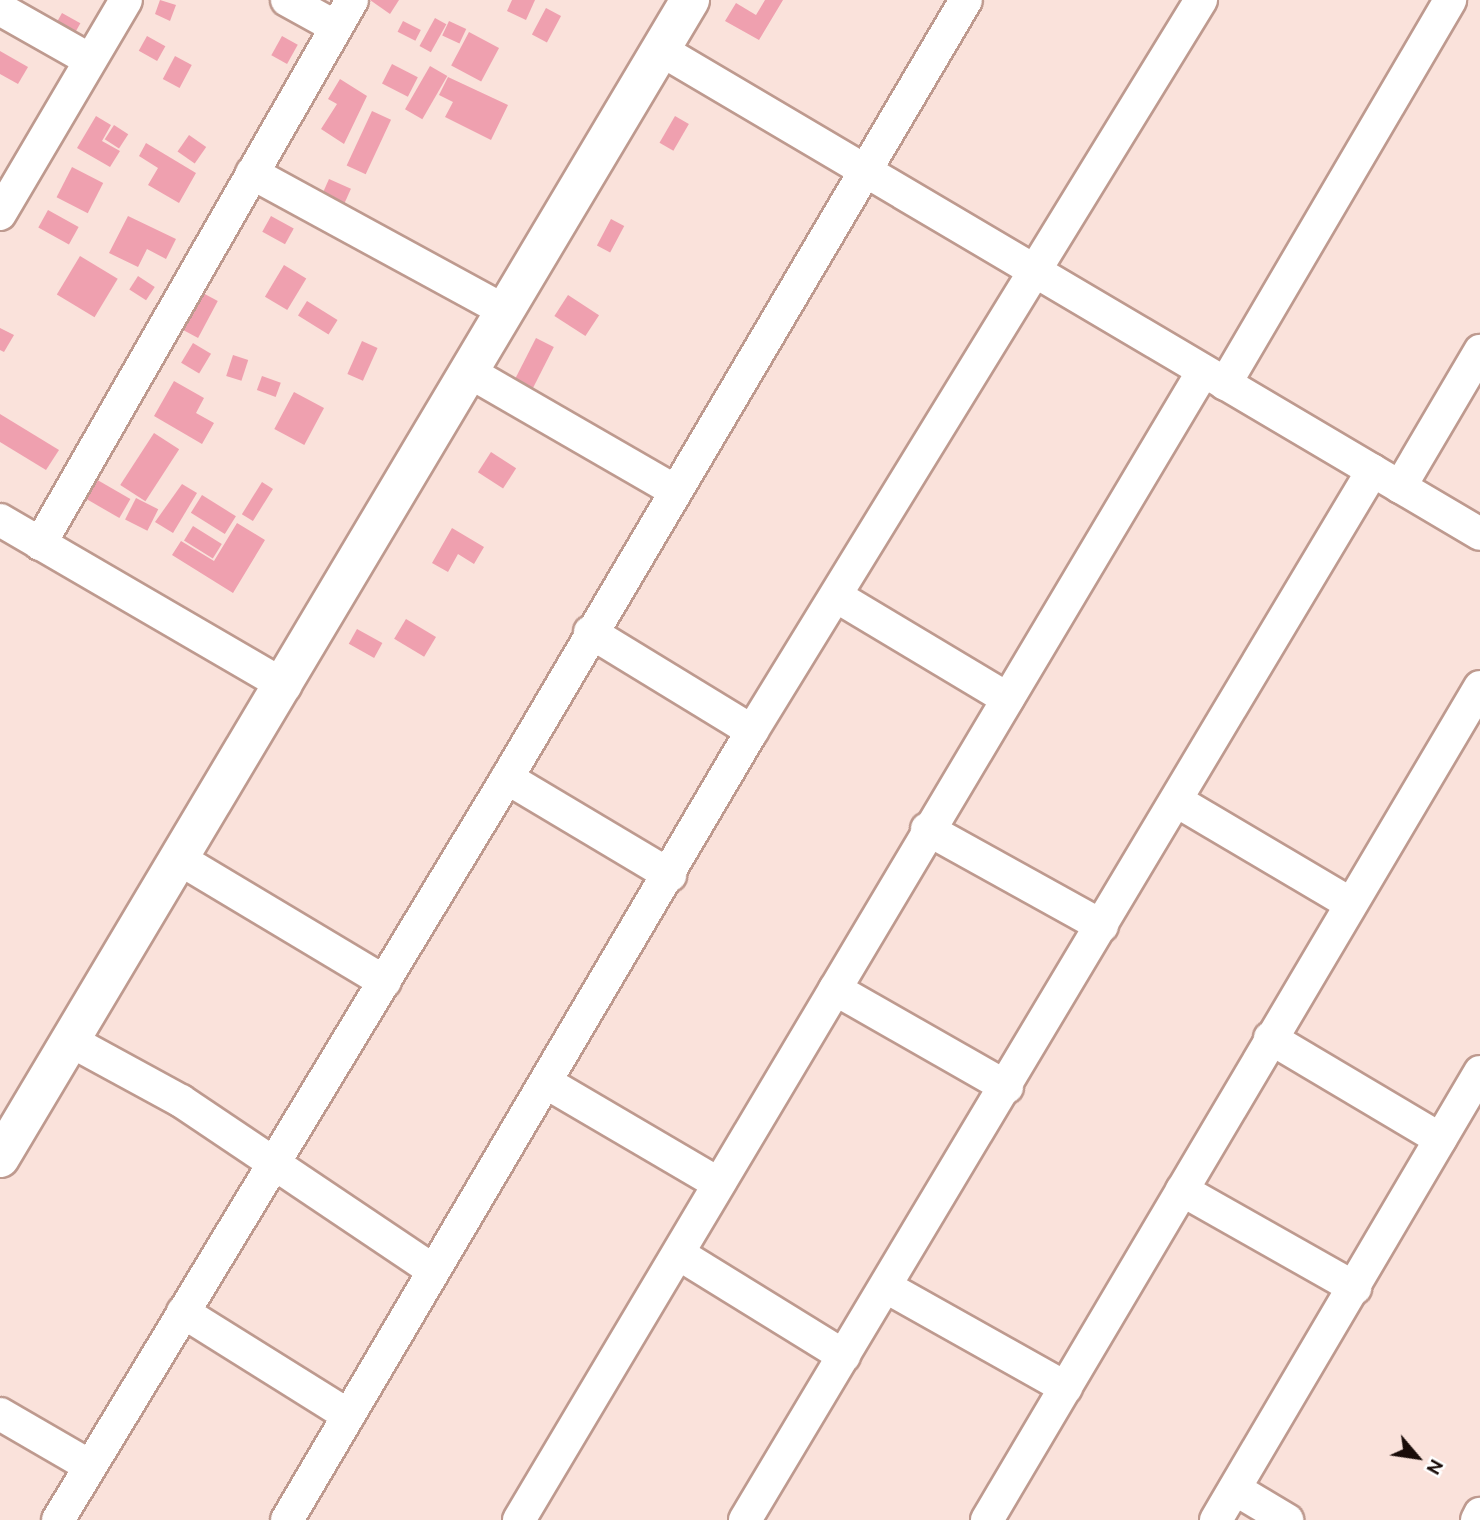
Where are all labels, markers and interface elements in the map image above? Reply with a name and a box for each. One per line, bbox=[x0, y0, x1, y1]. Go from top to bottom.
north arrow bbox=[1382, 1422, 1452, 1492]
text: N bbox=[1422, 1456, 1448, 1479]

